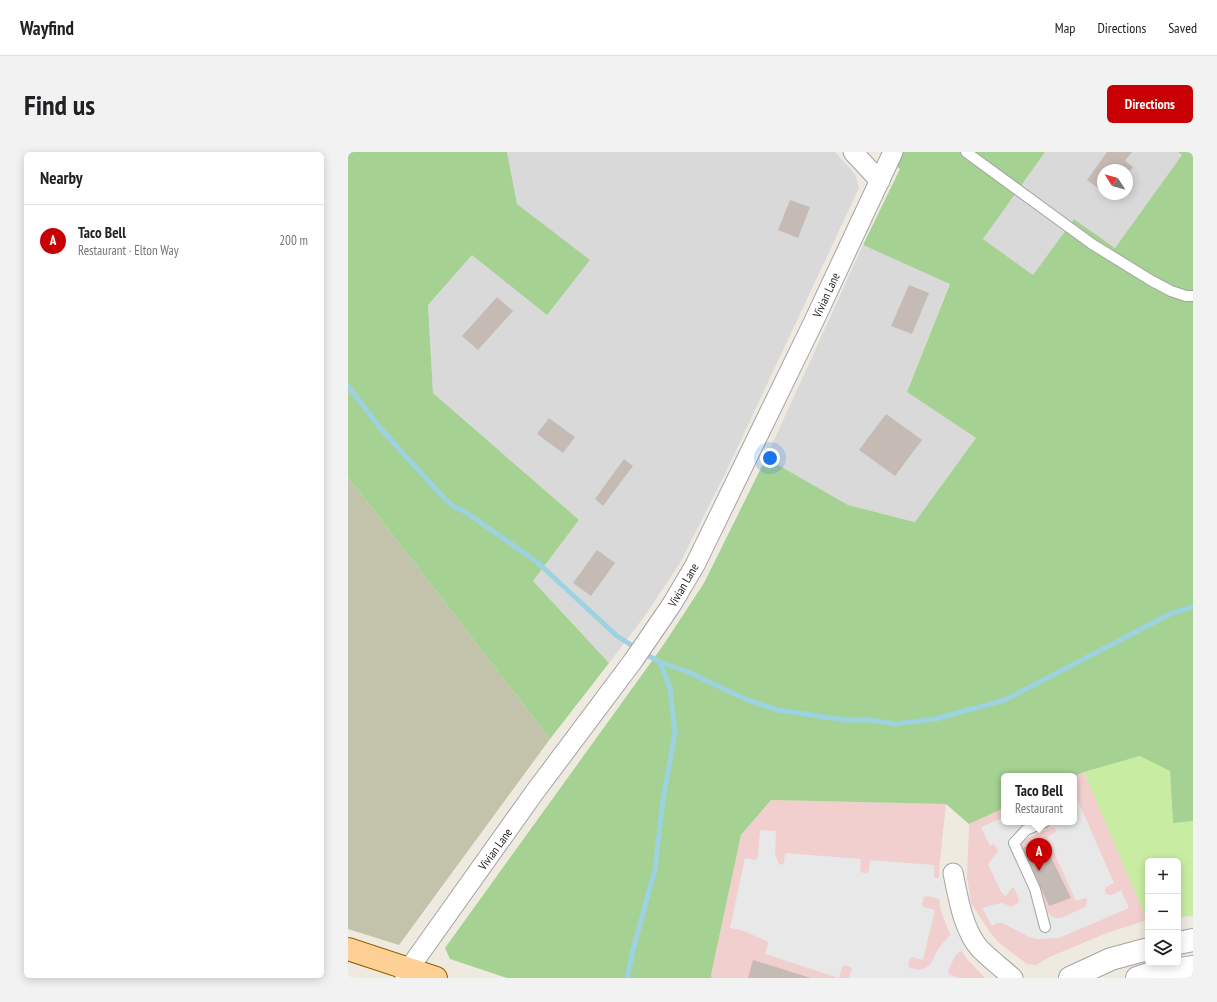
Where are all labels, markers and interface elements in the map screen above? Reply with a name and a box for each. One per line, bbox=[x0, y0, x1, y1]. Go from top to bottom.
text: Wayfind bbox=[20, 16, 74, 40]
text: Map bbox=[1055, 19, 1075, 37]
text: Directions bbox=[1097, 19, 1146, 37]
text: Saved bbox=[1168, 19, 1197, 37]
button: Directions bbox=[1107, 85, 1193, 123]
text: Find us bbox=[24, 86, 95, 123]
north arrow bbox=[1097, 164, 1133, 200]
text: Nearby bbox=[40, 167, 83, 189]
text: Taco Bell bbox=[78, 223, 126, 242]
text: A bbox=[50, 232, 56, 249]
text: 200 m bbox=[279, 232, 308, 249]
text: Restaurant · Elton Way bbox=[78, 242, 179, 259]
street label: Vivian Lane bbox=[809, 270, 843, 321]
your location bbox=[760, 448, 780, 468]
street label: Vivian Lane bbox=[664, 560, 701, 610]
popup bbox=[1001, 773, 1077, 825]
text: Taco Bell bbox=[1015, 781, 1063, 800]
text: Restaurant bbox=[1015, 800, 1063, 817]
street label: Vivian Lane bbox=[474, 825, 515, 874]
pin: A bbox=[1026, 838, 1052, 871]
map controls bbox=[1145, 858, 1181, 966]
button: + bbox=[1145, 858, 1181, 894]
button: − bbox=[1145, 894, 1181, 930]
button: layers bbox=[1145, 930, 1181, 966]

